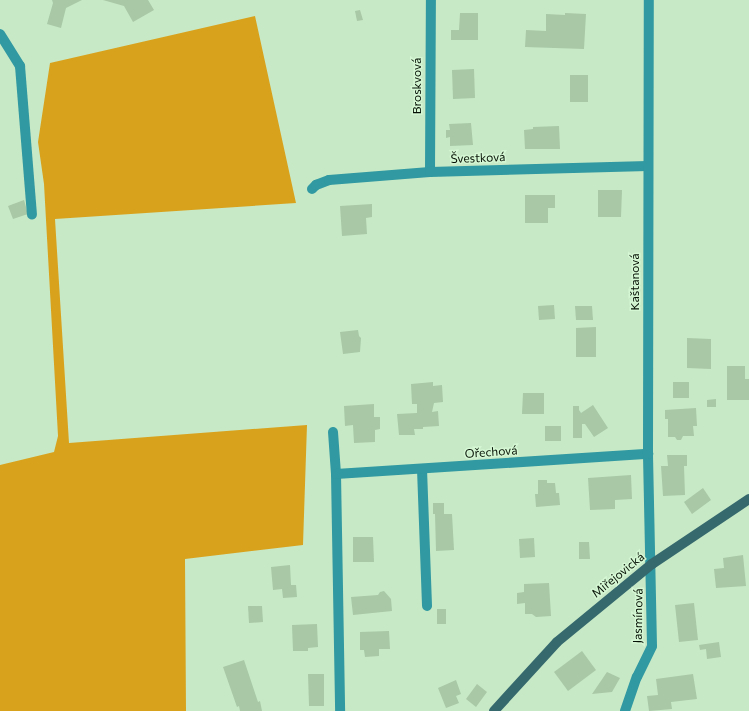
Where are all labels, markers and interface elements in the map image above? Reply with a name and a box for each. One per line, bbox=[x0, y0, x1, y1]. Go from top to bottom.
street label: Broskvová bbox=[410, 58, 424, 114]
street label: Švestková bbox=[450, 150, 506, 166]
street label: Kaštanová bbox=[628, 253, 642, 311]
street label: Ořechová bbox=[464, 443, 518, 461]
street label: Miřejovická bbox=[589, 549, 647, 601]
street label: Jasmínová bbox=[630, 588, 646, 644]

